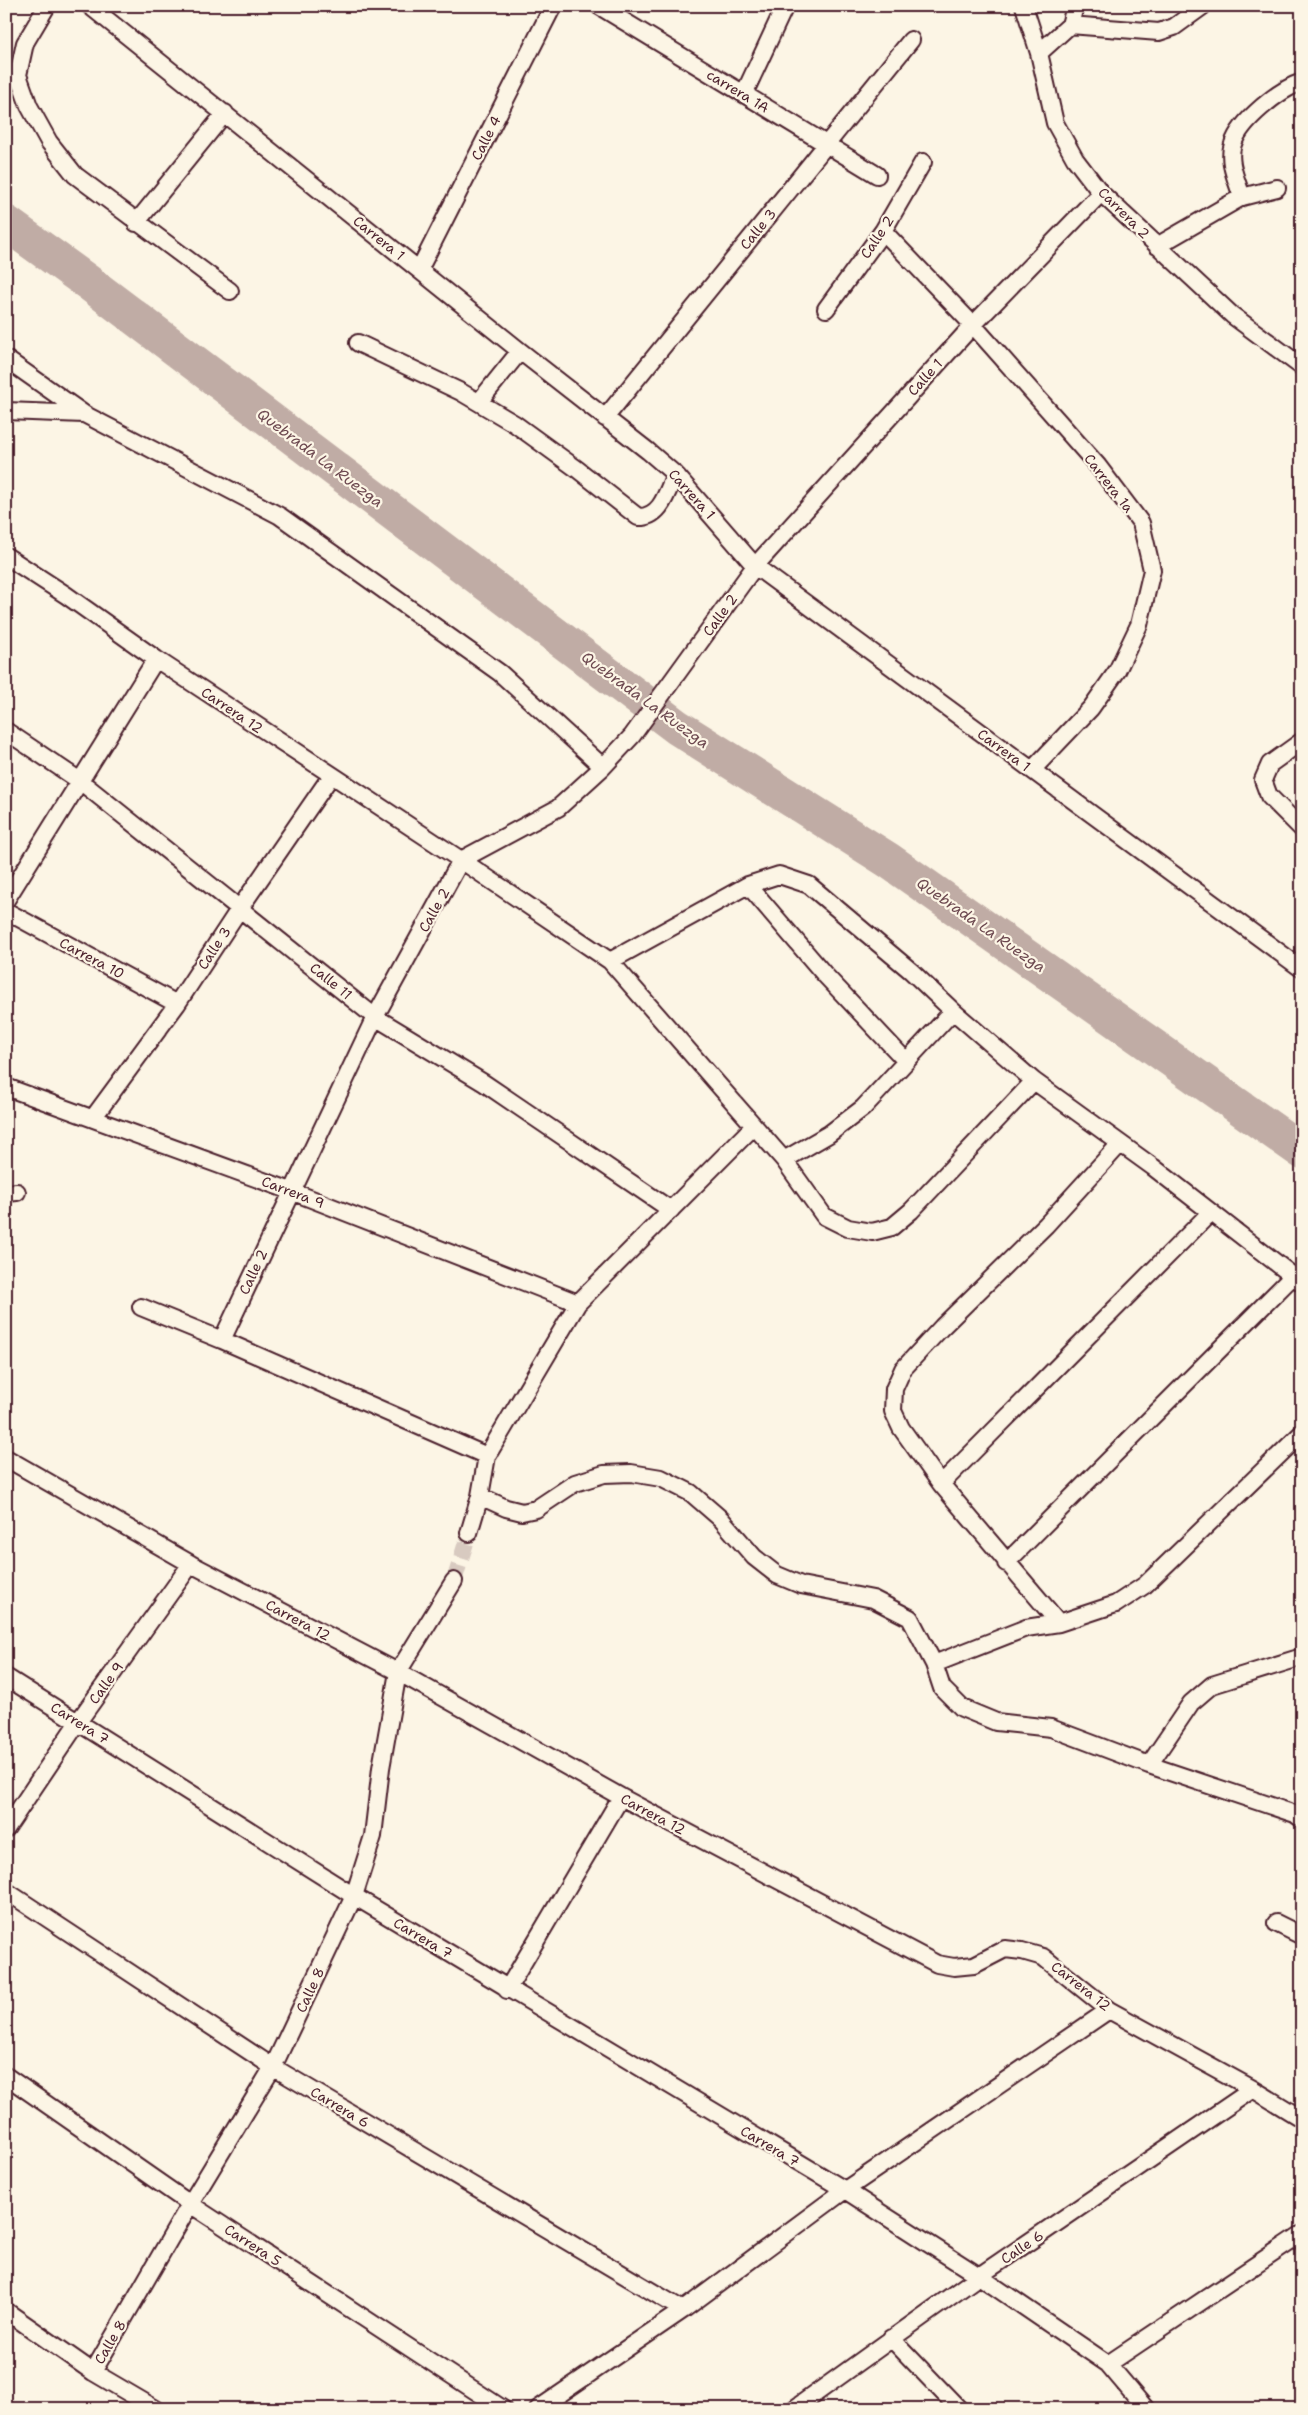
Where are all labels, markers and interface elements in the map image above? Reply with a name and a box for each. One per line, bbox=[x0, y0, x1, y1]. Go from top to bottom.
street label: carrera 1A bbox=[703, 65, 773, 117]
street label: Calle 4 bbox=[467, 112, 505, 163]
street label: Carrera 2 bbox=[1094, 183, 1154, 243]
street label: Calle 3 bbox=[736, 205, 780, 253]
street label: Carrera 1 bbox=[349, 212, 409, 264]
street label: Calle 2 bbox=[856, 212, 898, 262]
street label: Calle 1 bbox=[904, 355, 946, 399]
water label: Quebrada La Ruezga bbox=[253, 404, 387, 512]
street label: Carrera 1a bbox=[1080, 450, 1138, 516]
street label: Carrera 1 bbox=[665, 465, 719, 523]
street label: Calle 2 bbox=[699, 590, 741, 640]
water label: Quebrada La Ruezga bbox=[577, 647, 713, 753]
street label: Carrera 12 bbox=[198, 683, 266, 737]
street label: Carrera 1 bbox=[974, 725, 1034, 775]
water label: Quebrada La Ruezga bbox=[913, 873, 1049, 977]
street label: Calle 2 bbox=[415, 885, 453, 935]
street label: Calle 3 bbox=[193, 923, 235, 973]
street label: Carrera 10 bbox=[56, 933, 128, 983]
street label: Calle 11 bbox=[306, 959, 356, 1003]
street label: Carrera 9 bbox=[259, 1172, 327, 1212]
street label: Calle 2 bbox=[235, 1247, 271, 1297]
street label: Carrera 12 bbox=[263, 1595, 333, 1645]
street label: Calle 9 bbox=[85, 1658, 127, 1708]
street label: Carrera 7 bbox=[47, 1698, 113, 1748]
street label: Carrera 12 bbox=[618, 1789, 688, 1839]
street label: Carrera 7 bbox=[390, 1913, 456, 1963]
street label: Carrera 12 bbox=[1048, 1957, 1114, 2015]
street label: Calle 8 bbox=[292, 1965, 328, 2015]
street label: Carrera 6 bbox=[307, 2082, 373, 2132]
street label: Carrera 7 bbox=[737, 2121, 803, 2171]
street label: Carrera 5 bbox=[221, 2220, 285, 2270]
street label: Calle 6 bbox=[997, 2226, 1047, 2268]
street label: Calle 8 bbox=[90, 2317, 130, 2367]

